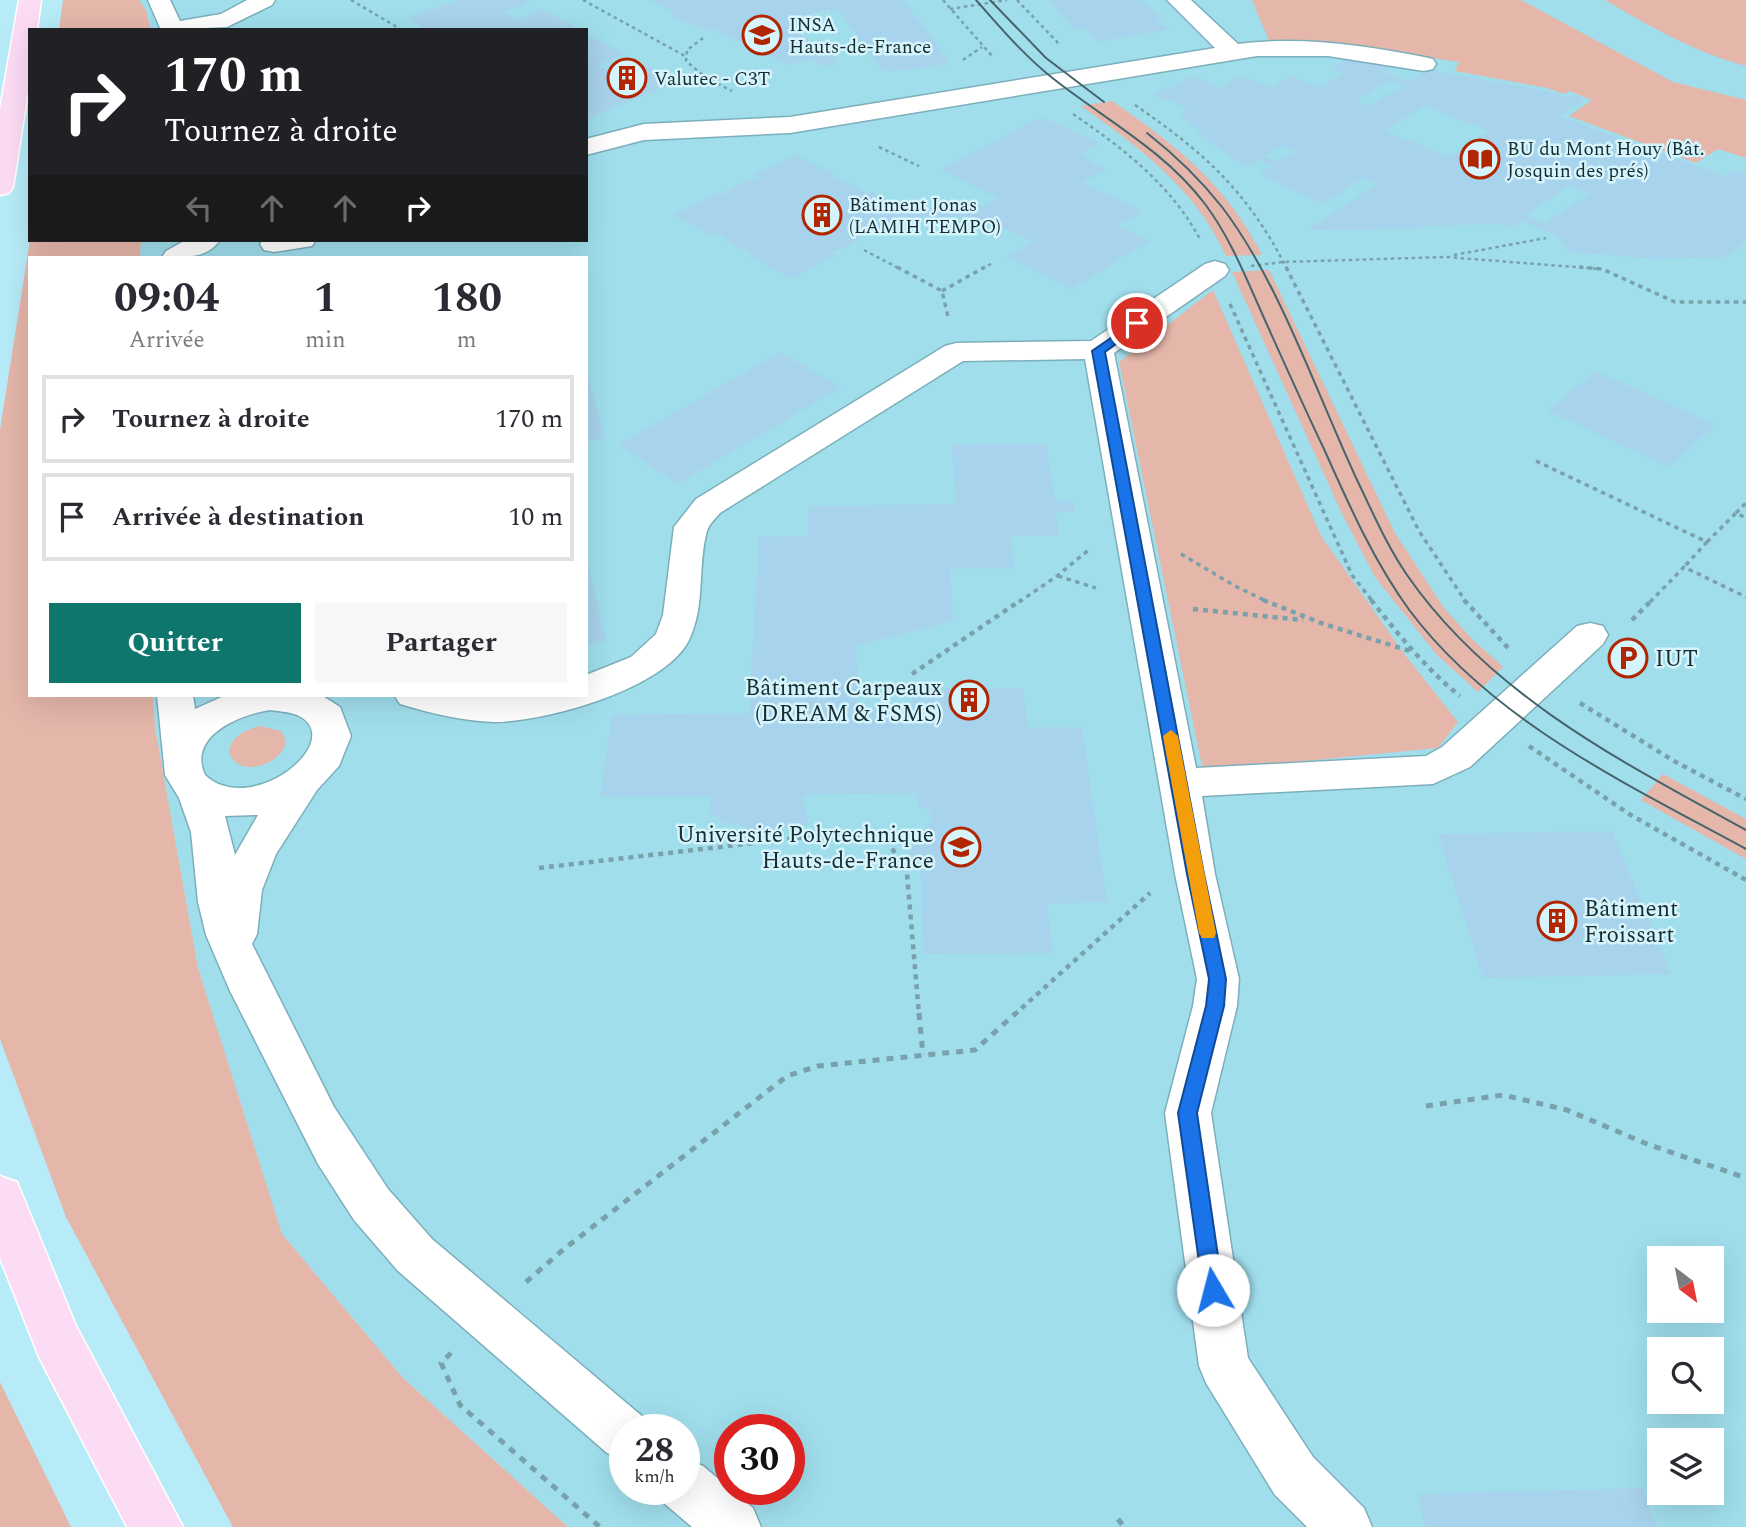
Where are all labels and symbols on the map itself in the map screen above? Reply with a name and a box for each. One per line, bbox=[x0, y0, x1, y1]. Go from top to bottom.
place label: INSA Hauts-de-France bbox=[789, 11, 931, 62]
school or university icon: INSA Hauts-de-France bbox=[741, 14, 783, 56]
building icon: Valutec - C3T bbox=[606, 57, 648, 99]
place label: Valutec - C3T bbox=[654, 65, 770, 94]
place label: BU du Mont Houy (Bât. Josquin des prés) bbox=[1507, 135, 1705, 186]
library icon: BU du Mont Houy (Bât. Josquin des prés) bbox=[1459, 138, 1501, 180]
place label: Bâtiment Jonas (LAMIH TEMPO) bbox=[849, 191, 1001, 242]
building icon: Bâtiment Jonas (LAMIH TEMPO) bbox=[801, 194, 843, 236]
pin bbox=[1107, 293, 1167, 353]
parking icon: IUT bbox=[1607, 637, 1649, 679]
place label: IUT bbox=[1655, 642, 1698, 677]
place label: Bâtiment Carpeaux (DREAM & FSMS) bbox=[745, 671, 942, 732]
building icon: Bâtiment Carpeaux (DREAM & FSMS) bbox=[948, 679, 990, 721]
place label: Université Polytechnique Hauts-de-France bbox=[676, 818, 934, 879]
school or university icon: Université Polytechnique Hauts-de-France bbox=[940, 826, 982, 868]
place label: Bâtiment Froissart bbox=[1584, 892, 1678, 953]
building icon: Bâtiment Froissart bbox=[1536, 900, 1578, 942]
north arrow bbox=[1647, 1246, 1724, 1323]
position arrow bbox=[1176, 1253, 1250, 1327]
speed limit sign: 30 bbox=[714, 1414, 805, 1505]

